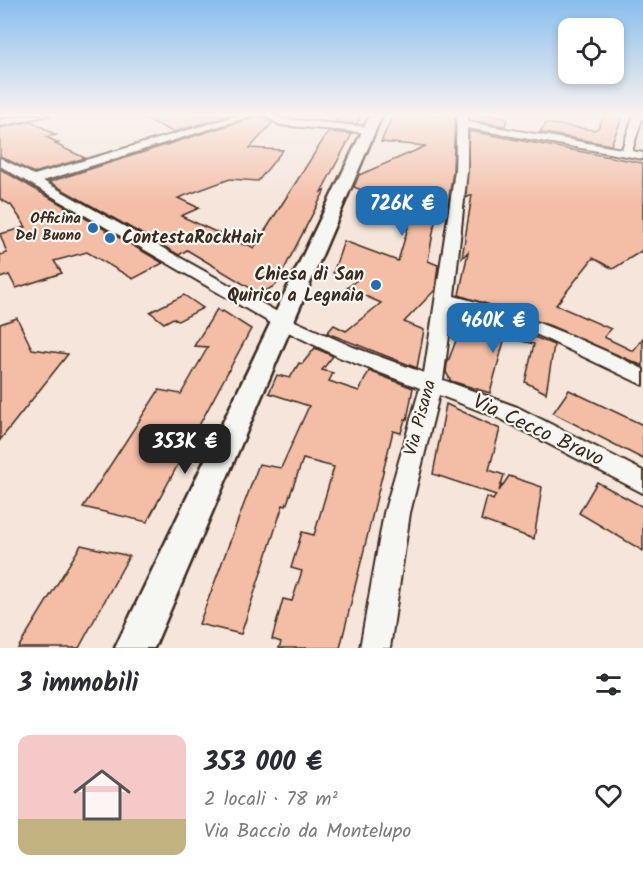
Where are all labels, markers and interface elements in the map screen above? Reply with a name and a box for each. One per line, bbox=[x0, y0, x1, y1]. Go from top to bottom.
map controls bbox=[558, 18, 624, 84]
button: locate bbox=[558, 18, 624, 84]
pin: 726K € bbox=[353, 186, 451, 237]
text: 726K € bbox=[370, 189, 434, 221]
place label: Officina Del Buono bbox=[15, 207, 81, 248]
marker: Officina Del Buono bbox=[86, 221, 100, 235]
place label: ContestaRockHair bbox=[122, 224, 264, 253]
marker: ContestaRockHair bbox=[103, 231, 117, 245]
place label: Chiesa di San Quirico a Legnaia bbox=[227, 261, 364, 311]
marker: Chiesa di San Quirico a Legnaia bbox=[369, 278, 383, 292]
pin: 460K € bbox=[444, 303, 542, 354]
text: 460K € bbox=[461, 306, 525, 338]
street label: Via Pisana bbox=[397, 377, 445, 459]
street label: Via Cecco Bravo bbox=[467, 386, 609, 476]
pin: 353K € bbox=[136, 424, 234, 475]
text: 353K € bbox=[153, 427, 217, 459]
text: 3 immobili bbox=[18, 663, 139, 705]
icon: filters bbox=[592, 668, 625, 701]
text: 353 000 € bbox=[204, 742, 322, 784]
icon: home bbox=[66, 759, 138, 831]
icon: heart bbox=[592, 779, 625, 812]
text: 2 locali · 78 m² bbox=[204, 784, 338, 816]
text: Via Baccio da Montelupo bbox=[204, 816, 411, 848]

